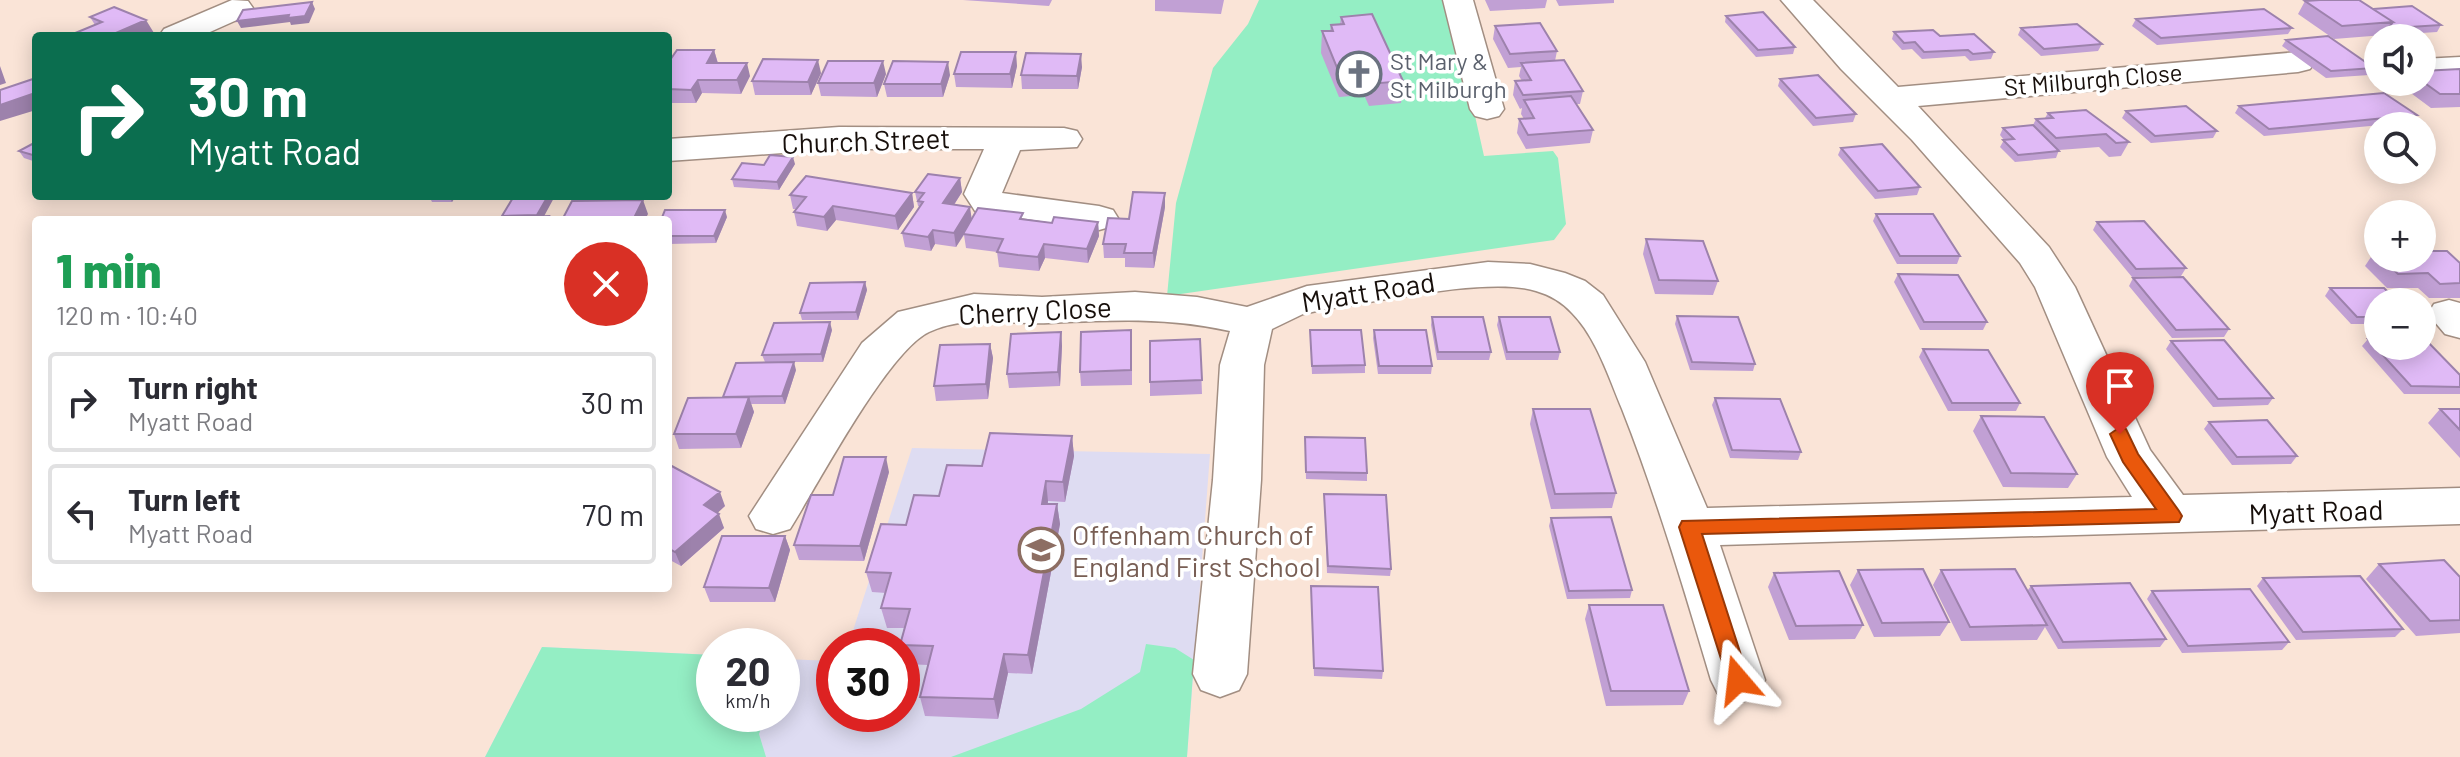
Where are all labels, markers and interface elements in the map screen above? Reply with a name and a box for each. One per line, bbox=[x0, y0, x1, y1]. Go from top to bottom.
map controls bbox=[2364, 24, 2436, 360]
button: sound bbox=[2364, 24, 2436, 96]
place label: St Mary & St Milburgh bbox=[1390, 46, 1507, 103]
church icon: St Mary & St Milburgh bbox=[1335, 50, 1383, 98]
street label: St Milburgh Close bbox=[2003, 57, 2183, 101]
text: 30 m bbox=[188, 61, 308, 128]
icon: right bbox=[56, 64, 160, 168]
button: search bbox=[2364, 112, 2436, 184]
street label: Church Street bbox=[781, 120, 951, 160]
text: Myatt Road bbox=[188, 129, 361, 172]
button: + bbox=[2364, 200, 2436, 272]
text: 1 min bbox=[56, 240, 162, 298]
button: close bbox=[564, 242, 648, 326]
street label: Myatt Road bbox=[1299, 264, 1437, 318]
button: − bbox=[2364, 288, 2436, 360]
street label: Cherry Close bbox=[957, 289, 1113, 331]
text: 120 m · 10:40 bbox=[56, 299, 198, 330]
pin bbox=[2086, 352, 2154, 434]
icon: arrive bbox=[2098, 364, 2142, 408]
text: Turn right bbox=[128, 369, 258, 405]
icon: right bbox=[60, 380, 104, 424]
text: 30 m bbox=[581, 384, 644, 420]
text: Myatt Road bbox=[128, 405, 253, 436]
text: Turn left bbox=[128, 481, 241, 517]
icon: left bbox=[60, 492, 104, 536]
street label: Myatt Road bbox=[2248, 492, 2384, 530]
text: 70 m bbox=[582, 496, 644, 532]
text: Myatt Road bbox=[128, 517, 253, 548]
place label: Offenham Church of England First School bbox=[1072, 517, 1321, 583]
school or university icon: Offenham Church of England First School bbox=[1017, 526, 1065, 574]
speed limit sign: 30 bbox=[816, 628, 920, 732]
position arrow bbox=[1696, 638, 1780, 722]
text: 20 bbox=[725, 646, 771, 694]
text: km/h bbox=[725, 688, 771, 712]

